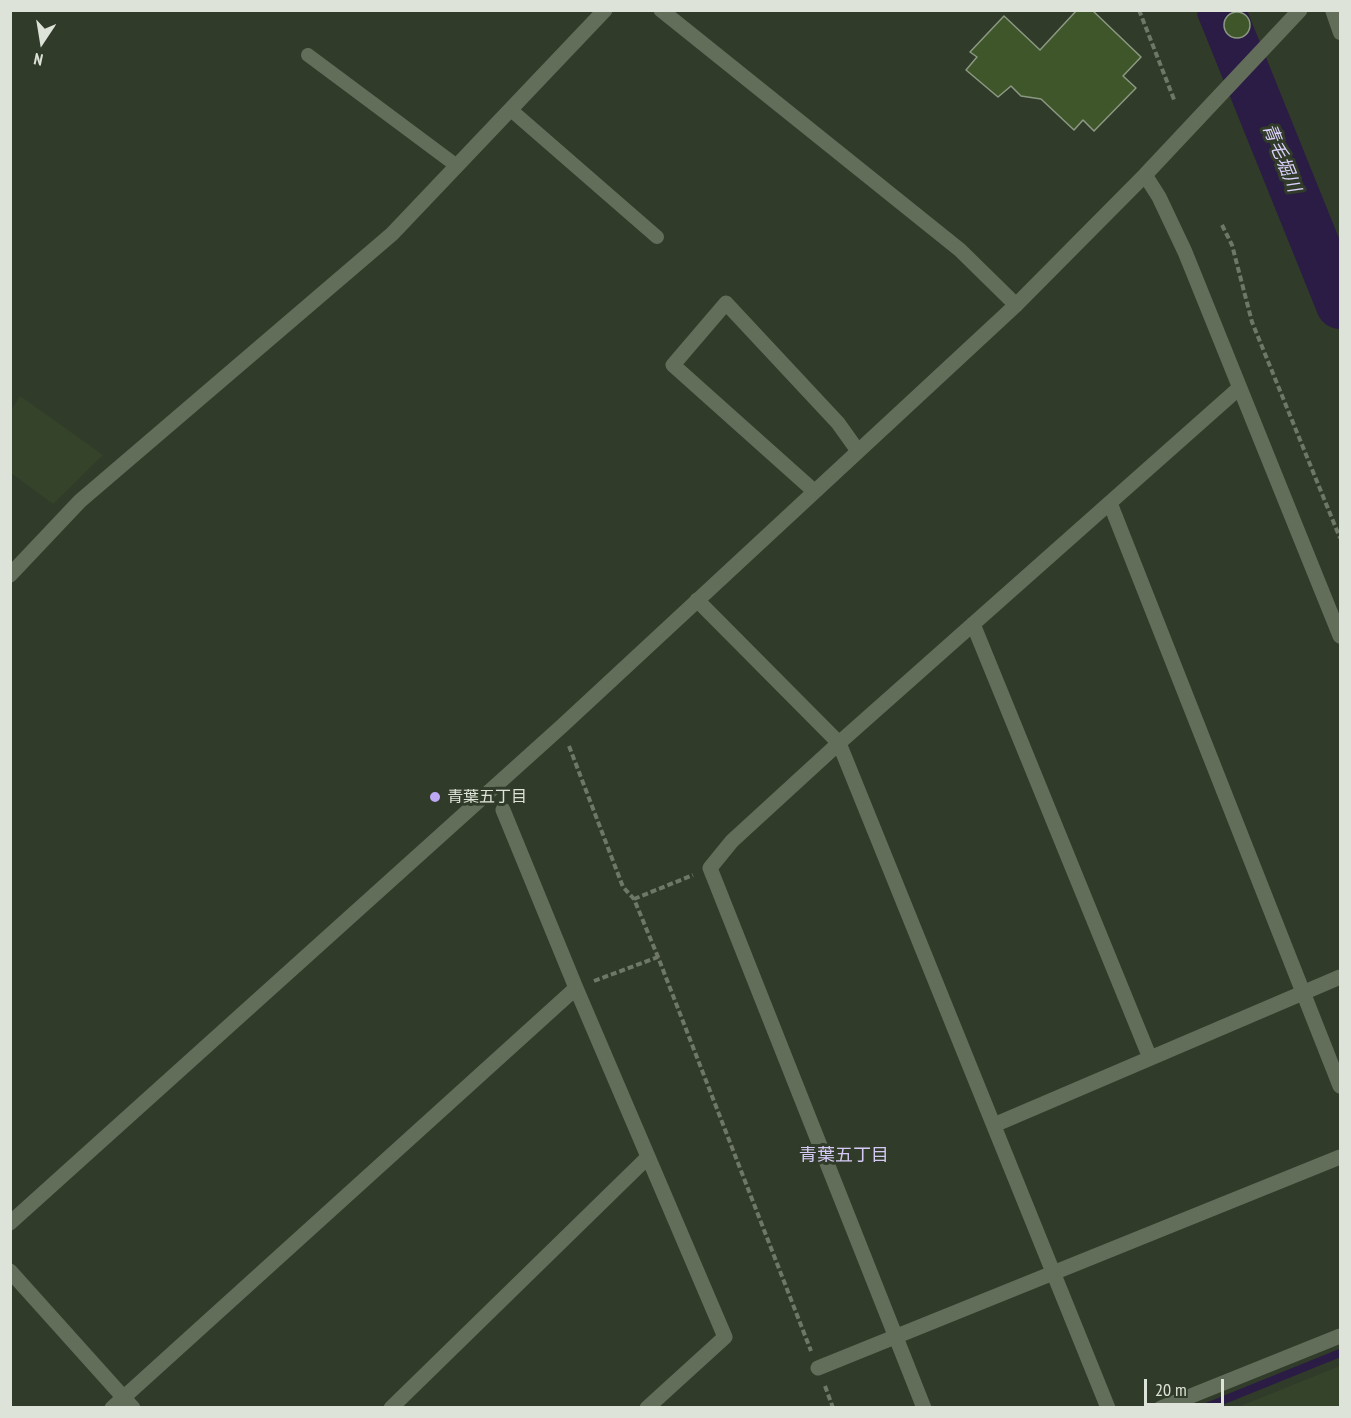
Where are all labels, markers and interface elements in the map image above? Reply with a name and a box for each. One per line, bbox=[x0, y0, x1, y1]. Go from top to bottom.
north arrow bbox=[12, 12, 72, 72]
text: N bbox=[32, 49, 45, 70]
water label: 青毛堀川 bbox=[1258, 121, 1304, 195]
place label: 青葉五丁目 bbox=[447, 787, 527, 807]
marker: 青葉五丁目 bbox=[428, 790, 442, 804]
district label: 青葉五丁目 bbox=[799, 1145, 889, 1167]
scale bar bbox=[1147, 1367, 1226, 1405]
text: 20 m bbox=[1155, 1378, 1187, 1401]

